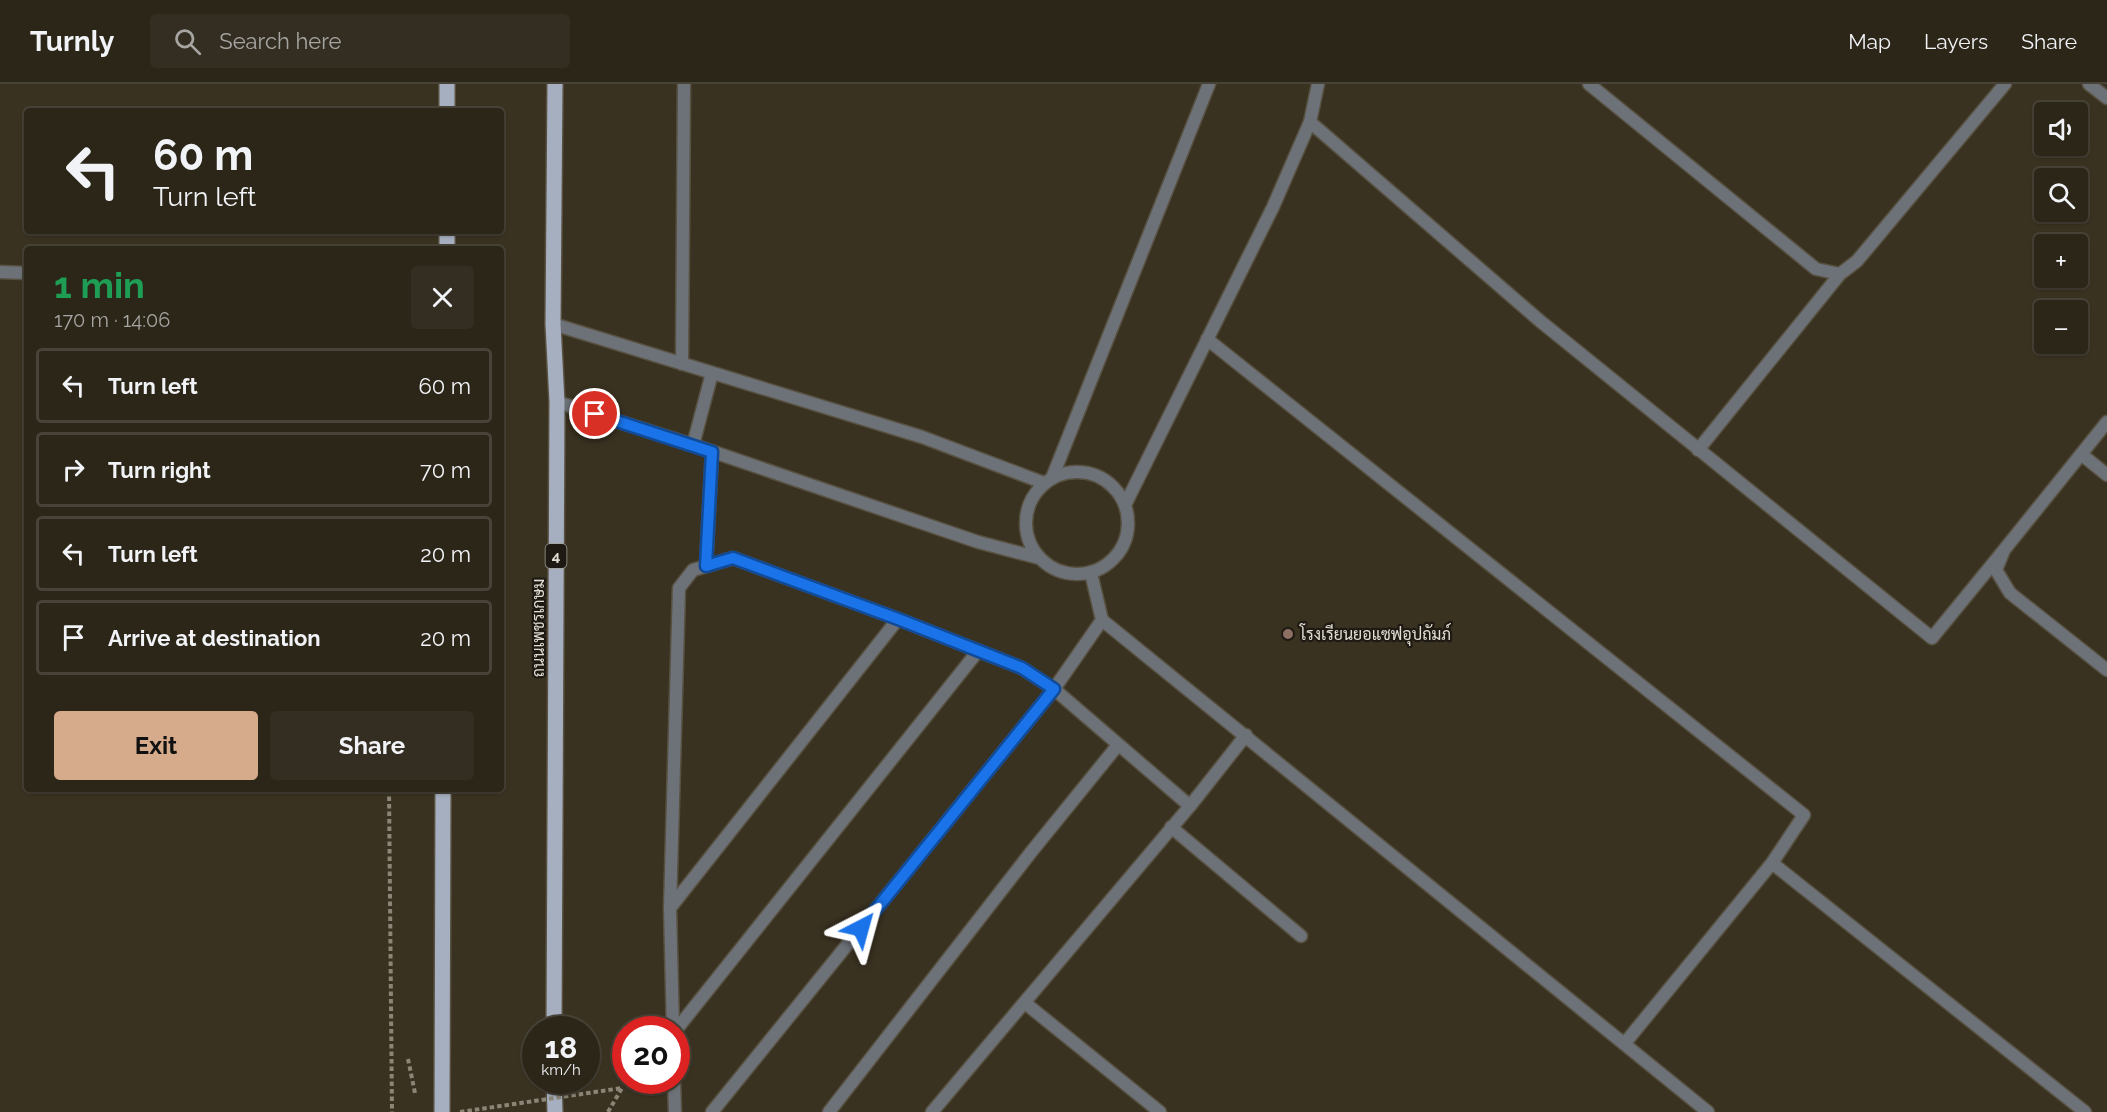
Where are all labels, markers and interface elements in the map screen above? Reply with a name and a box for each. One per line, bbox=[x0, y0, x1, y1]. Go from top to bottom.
search box bbox=[150, 14, 570, 68]
text: Turnly bbox=[30, 25, 114, 58]
icon: search bbox=[171, 25, 204, 58]
text: Search here bbox=[219, 28, 341, 54]
text: Map bbox=[1848, 29, 1891, 54]
text: Layers bbox=[1924, 29, 1988, 54]
text: Share bbox=[2021, 29, 2077, 54]
map controls bbox=[2034, 102, 2088, 354]
button: sound bbox=[2034, 102, 2088, 156]
text: 60 m bbox=[153, 131, 253, 180]
icon: left bbox=[54, 132, 132, 210]
button: search bbox=[2034, 168, 2088, 222]
text: Turn left bbox=[153, 181, 256, 212]
button: + bbox=[2034, 234, 2088, 288]
text: 1 min bbox=[54, 264, 145, 306]
button: close bbox=[411, 266, 474, 329]
button: − bbox=[2034, 300, 2088, 354]
text: 170 m · 14:06 bbox=[54, 308, 170, 332]
icon: left bbox=[57, 369, 90, 402]
text: Turn left bbox=[108, 373, 198, 399]
text: 60 m bbox=[418, 373, 471, 399]
pin bbox=[569, 388, 620, 439]
icon: arrive bbox=[578, 397, 611, 430]
icon: right bbox=[57, 453, 90, 486]
text: Turn right bbox=[108, 457, 211, 483]
text: 70 m bbox=[420, 457, 471, 483]
icon: left bbox=[57, 537, 90, 570]
text: Turn left bbox=[108, 541, 198, 567]
text: 20 m bbox=[420, 541, 471, 567]
road number: 4 bbox=[546, 544, 566, 568]
street label: ถนนเพชรเกษม bbox=[529, 579, 548, 677]
icon: arrive bbox=[57, 621, 90, 654]
place label: โรงเรียนยอแซฟอุปถัมภ์ bbox=[1299, 622, 1451, 646]
text: Arrive at destination bbox=[108, 625, 321, 651]
text: 20 m bbox=[420, 625, 471, 651]
marker: โรงเรียนยอแซฟอุปถัมภ์ bbox=[1281, 627, 1295, 641]
button: Exit bbox=[54, 711, 258, 780]
button: Share bbox=[270, 711, 474, 780]
position arrow bbox=[829, 896, 893, 960]
speed limit sign: 20 bbox=[612, 1016, 690, 1094]
text: 18 bbox=[545, 1030, 577, 1065]
text: km/h bbox=[541, 1061, 581, 1079]

